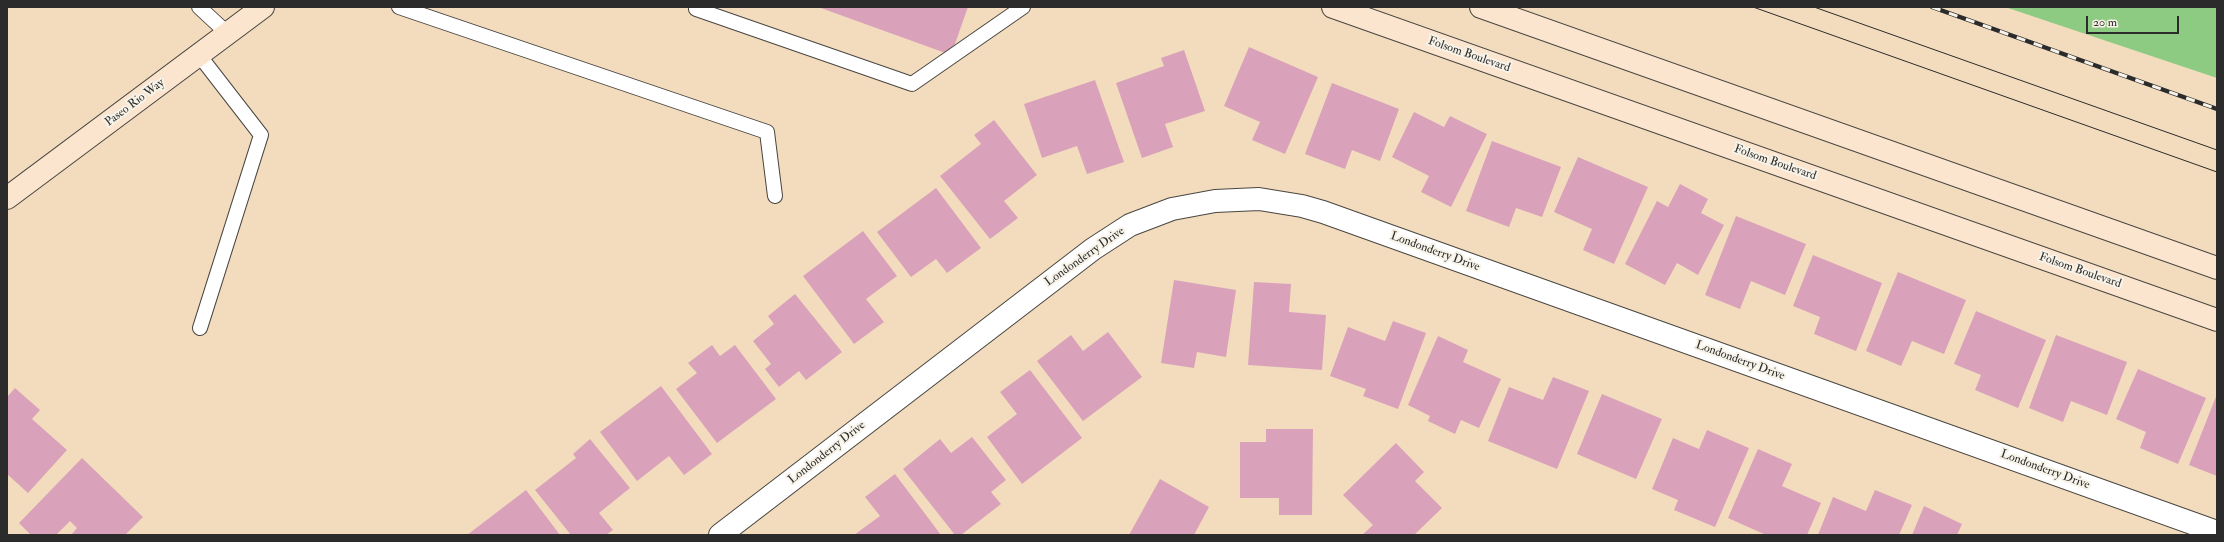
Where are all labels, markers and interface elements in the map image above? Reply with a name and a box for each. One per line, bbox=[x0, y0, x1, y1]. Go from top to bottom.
scale bar bbox=[2088, 8, 2181, 34]
text: 20 m bbox=[2093, 15, 2117, 30]
street label: Folsom Boulevard bbox=[1426, 34, 1512, 76]
street label: Paseo Rio Way bbox=[103, 76, 167, 130]
street label: Folsom Boulevard bbox=[1732, 142, 1818, 184]
street label: Londonderry Drive bbox=[1043, 224, 1127, 290]
street label: Londonderry Drive bbox=[1389, 229, 1481, 275]
street label: Folsom Boulevard bbox=[2037, 250, 2123, 292]
street label: Londonderry Drive bbox=[1694, 338, 1786, 384]
street label: Londonderry Drive bbox=[786, 418, 868, 488]
street label: Londonderry Drive bbox=[1999, 447, 2091, 493]

